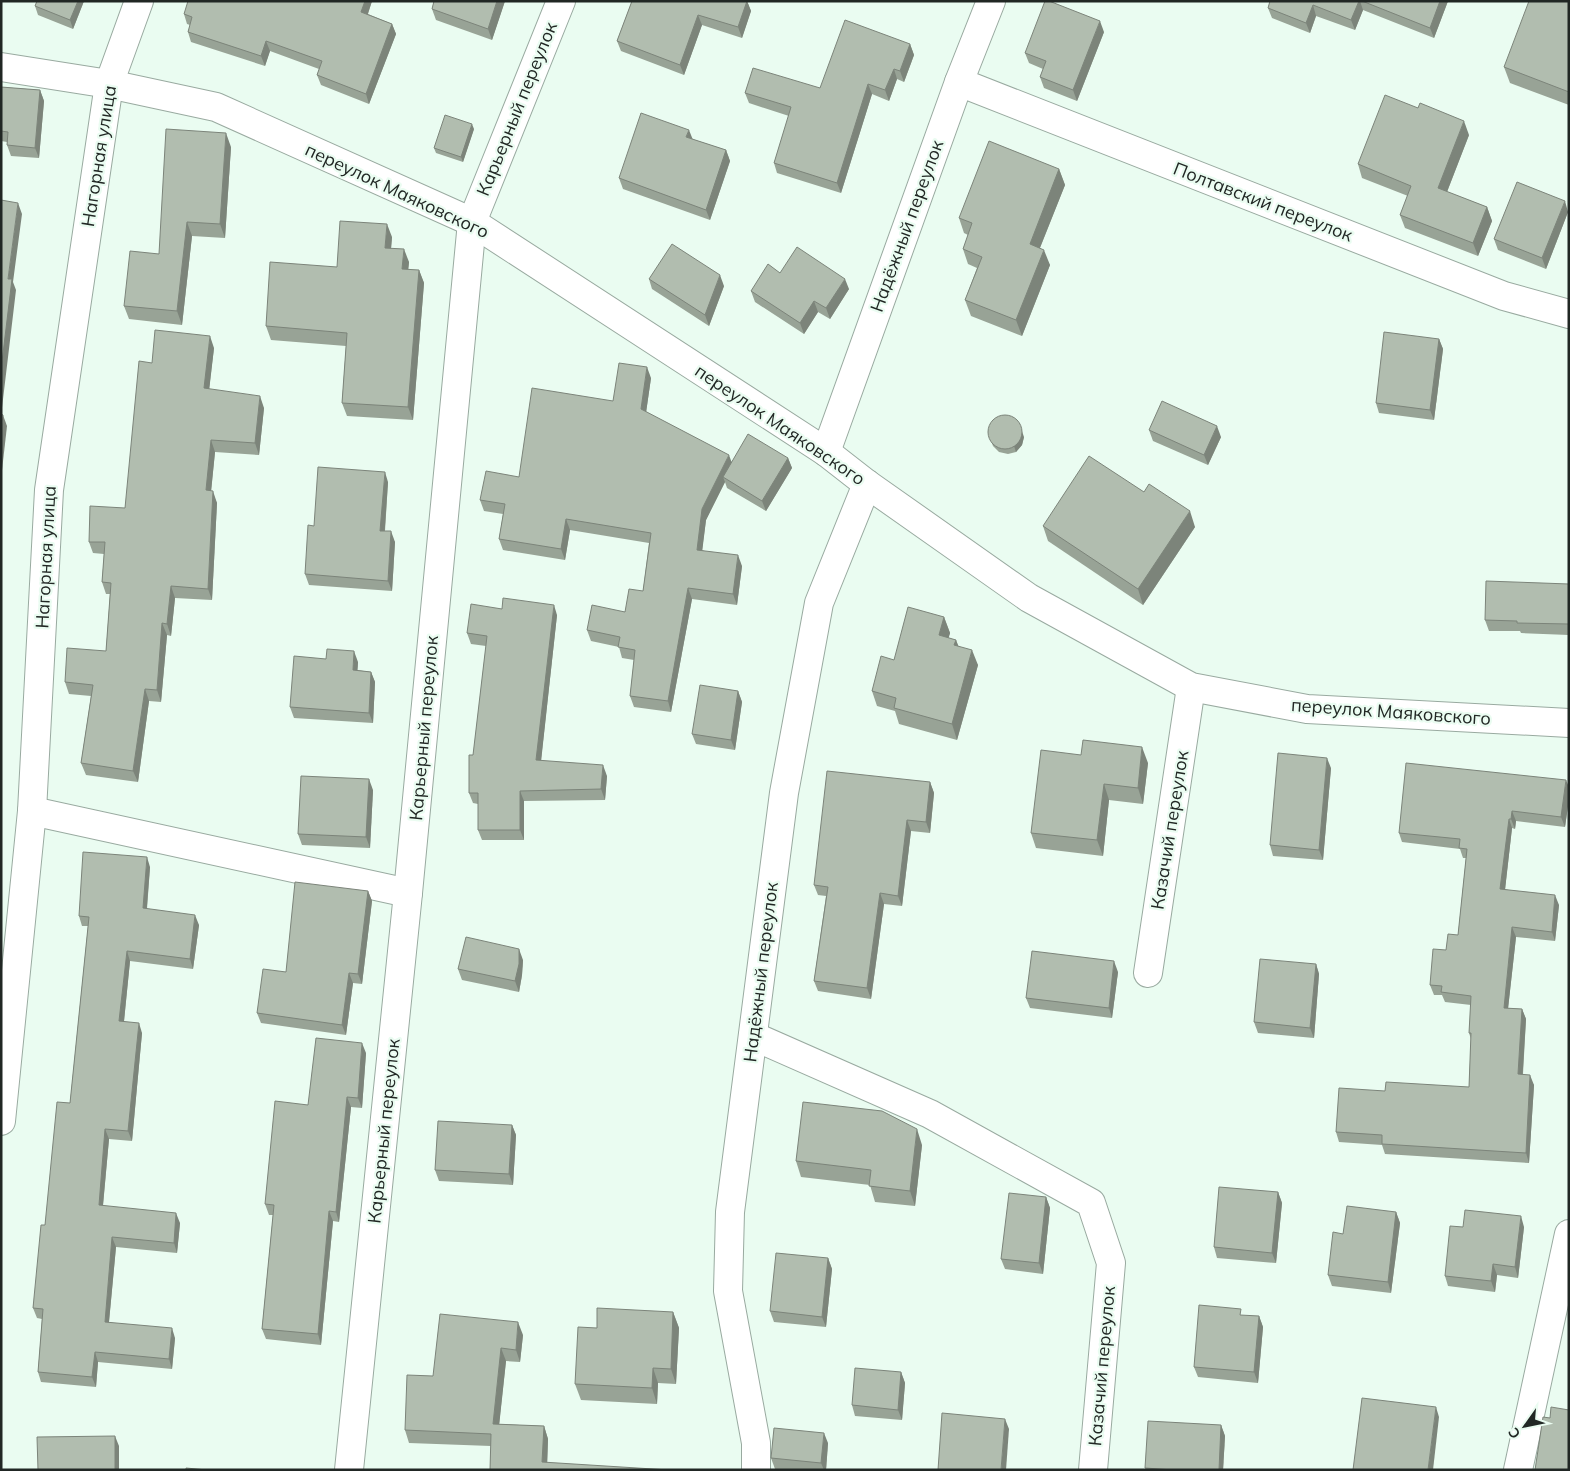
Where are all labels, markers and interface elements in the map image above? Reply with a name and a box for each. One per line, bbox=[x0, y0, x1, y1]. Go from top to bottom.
street label: Карьерный переулок bbox=[471, 18, 562, 199]
street label: Нагорная улица bbox=[76, 84, 121, 228]
street label: Надёжный переулок bbox=[865, 136, 948, 315]
street label: переулок Маяковского bbox=[302, 138, 493, 243]
street label: Полтавский переулок bbox=[1170, 157, 1356, 246]
street label: переулок Маяковского bbox=[691, 359, 870, 490]
street label: Нагорная улица bbox=[30, 485, 61, 629]
street label: Карьерный переулок bbox=[404, 634, 443, 821]
street label: переулок Маяковского bbox=[1290, 693, 1492, 730]
street label: Казачий переулок bbox=[1146, 748, 1193, 911]
street label: Надёжный переулок bbox=[738, 880, 783, 1063]
street label: Карьерный переулок bbox=[362, 1037, 405, 1224]
street label: Казачий переулок bbox=[1083, 1285, 1120, 1447]
north arrow bbox=[1500, 1401, 1550, 1451]
text: С bbox=[1504, 1424, 1524, 1442]

